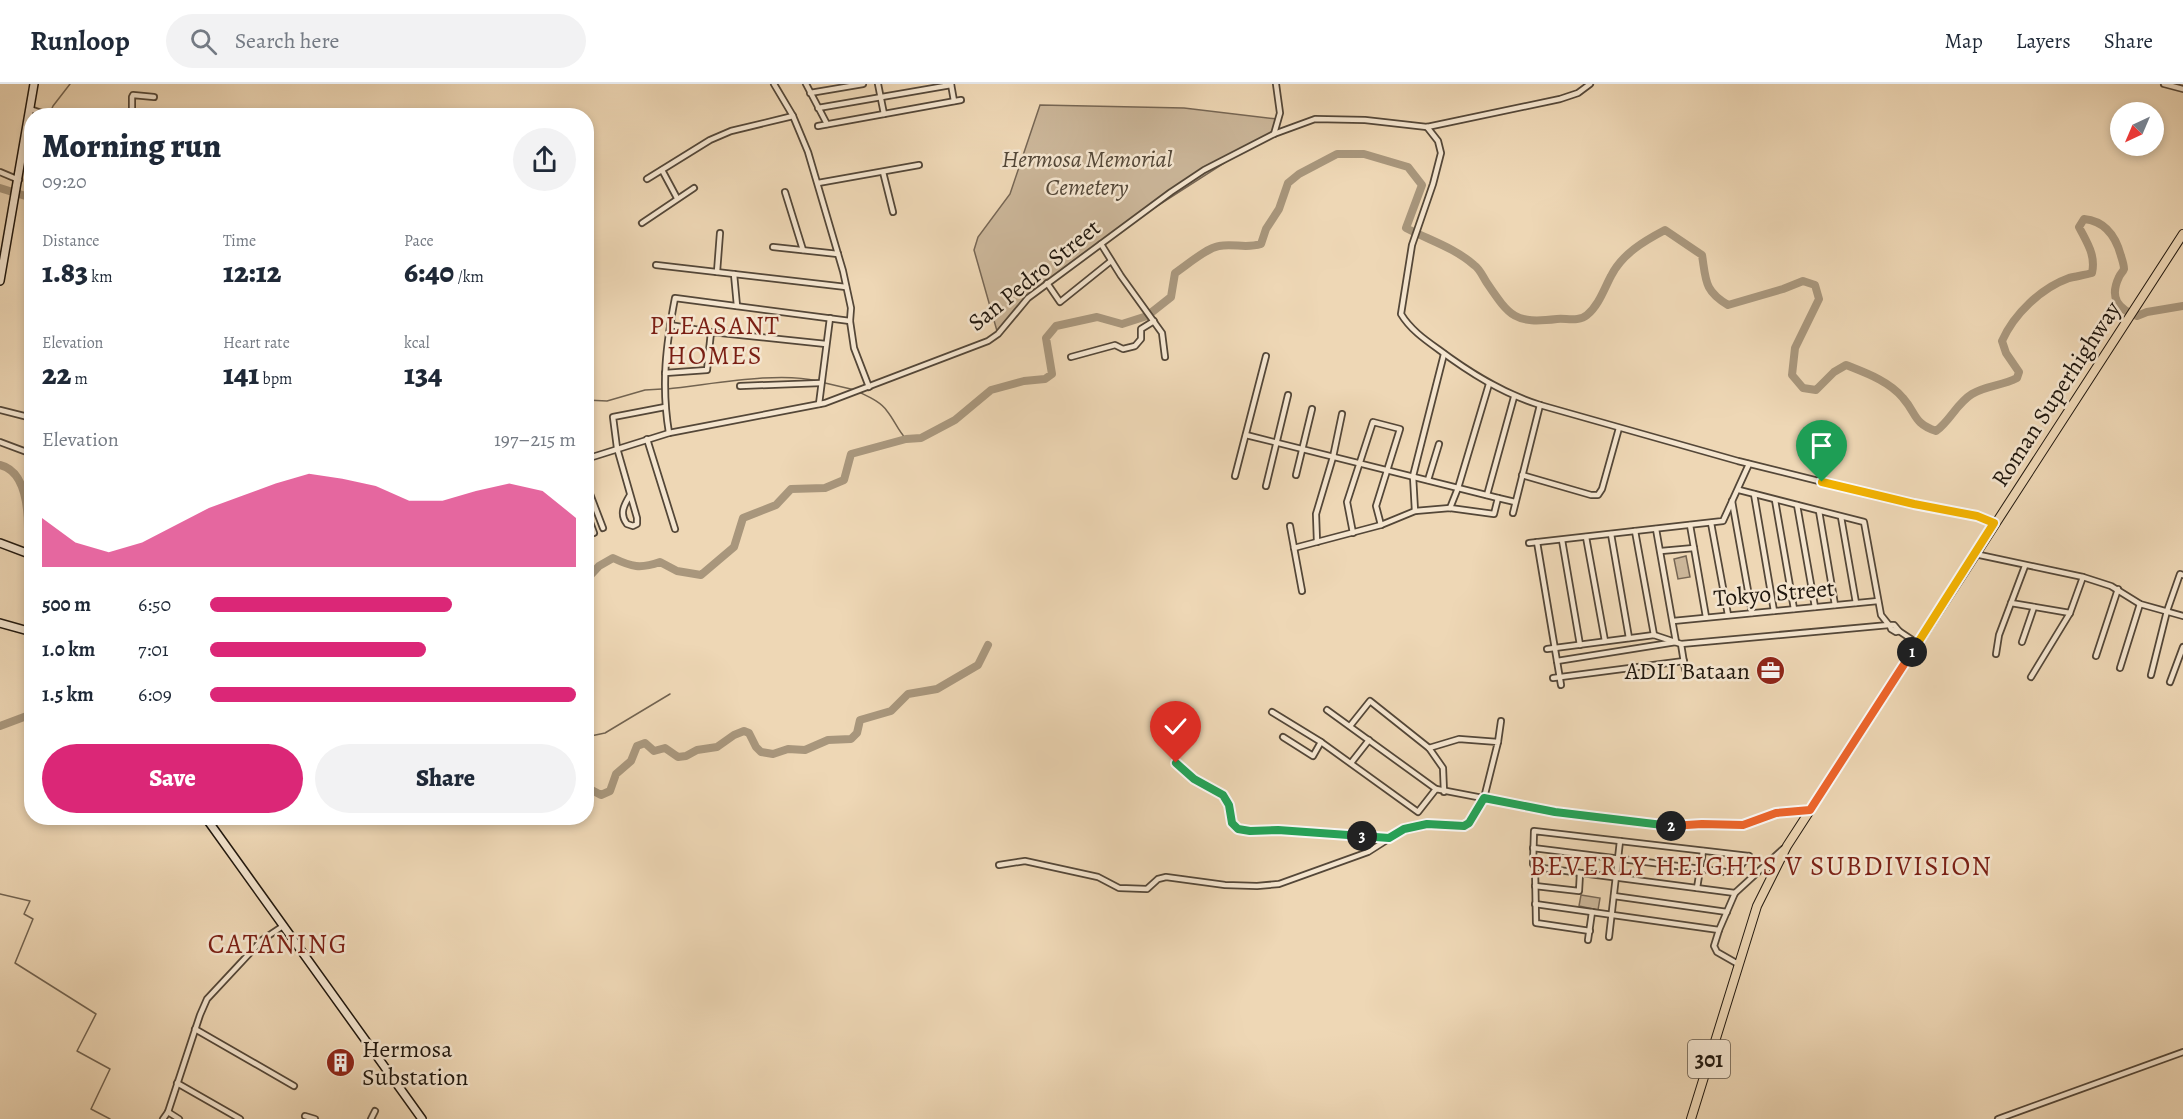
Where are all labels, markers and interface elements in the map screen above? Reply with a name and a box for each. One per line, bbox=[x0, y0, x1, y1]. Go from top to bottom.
search box bbox=[166, 14, 586, 68]
text: Runloop bbox=[30, 22, 130, 60]
icon: search bbox=[187, 25, 220, 58]
text: Search here bbox=[235, 26, 339, 56]
text: Map bbox=[1944, 27, 1983, 55]
text: Layers bbox=[2016, 27, 2071, 55]
text: Share bbox=[2104, 27, 2153, 55]
north arrow bbox=[2110, 102, 2164, 156]
map controls bbox=[2110, 102, 2164, 156]
text: Morning run bbox=[42, 123, 221, 168]
button: share bbox=[513, 128, 576, 191]
park label: Hermosa Memorial Cemetery bbox=[1001, 143, 1173, 203]
text: 09:20 bbox=[42, 168, 87, 195]
street label: San Pedro Street bbox=[961, 212, 1107, 338]
text: Distance bbox=[42, 230, 99, 252]
text: Time bbox=[223, 230, 256, 252]
text: Pace bbox=[404, 230, 434, 252]
text: 1.83 bbox=[42, 252, 88, 292]
text: 12:12 bbox=[223, 252, 281, 292]
text: 6:40 bbox=[404, 252, 454, 292]
text: km bbox=[88, 266, 113, 288]
text: /km bbox=[454, 266, 484, 288]
street label: Roman Superhighway bbox=[1984, 295, 2128, 493]
district label: PLEASANT HOMES bbox=[650, 308, 780, 373]
text: Elevation bbox=[42, 332, 103, 354]
text: Heart rate bbox=[223, 332, 290, 354]
text: kcal bbox=[404, 332, 430, 354]
text: 22 bbox=[42, 354, 71, 394]
text: 141 bbox=[223, 354, 259, 394]
text: 134 bbox=[404, 354, 443, 394]
text: m bbox=[71, 368, 88, 390]
text: bpm bbox=[259, 368, 292, 390]
pin bbox=[1796, 420, 1847, 482]
text: Elevation bbox=[42, 426, 119, 453]
text: 197–215 m bbox=[494, 426, 576, 453]
icon: arrive bbox=[1805, 429, 1838, 462]
street label: Tokyo Street bbox=[1712, 572, 1836, 614]
text: 500 m bbox=[42, 591, 91, 618]
text: 6:50 bbox=[138, 591, 171, 618]
text: 1.0 km bbox=[42, 636, 95, 663]
text: 7:01 bbox=[138, 636, 169, 663]
pin: 1 bbox=[1897, 637, 1927, 667]
text: 1 bbox=[1909, 641, 1915, 663]
place label: ADLI Bataan bbox=[1624, 655, 1750, 687]
office icon: ADLI Bataan bbox=[1755, 655, 1787, 687]
text: 1.5 km bbox=[42, 681, 94, 708]
text: 6:09 bbox=[138, 681, 172, 708]
pin bbox=[1150, 701, 1201, 763]
icon: check bbox=[1159, 710, 1192, 743]
button: Save bbox=[42, 744, 303, 813]
button: Share bbox=[315, 744, 576, 813]
pin: 2 bbox=[1656, 811, 1686, 841]
text: 2 bbox=[1667, 815, 1675, 837]
pin: 3 bbox=[1347, 821, 1377, 851]
text: 3 bbox=[1359, 825, 1365, 847]
district label: BEVERLY HEIGHTS V SUBDIVISION bbox=[1530, 848, 1993, 884]
district label: CATANING bbox=[208, 926, 348, 962]
place label: Hermosa Substation bbox=[362, 1033, 468, 1093]
road number: 301 bbox=[1688, 1040, 1730, 1078]
building icon: Hermosa Substation bbox=[325, 1047, 357, 1079]

